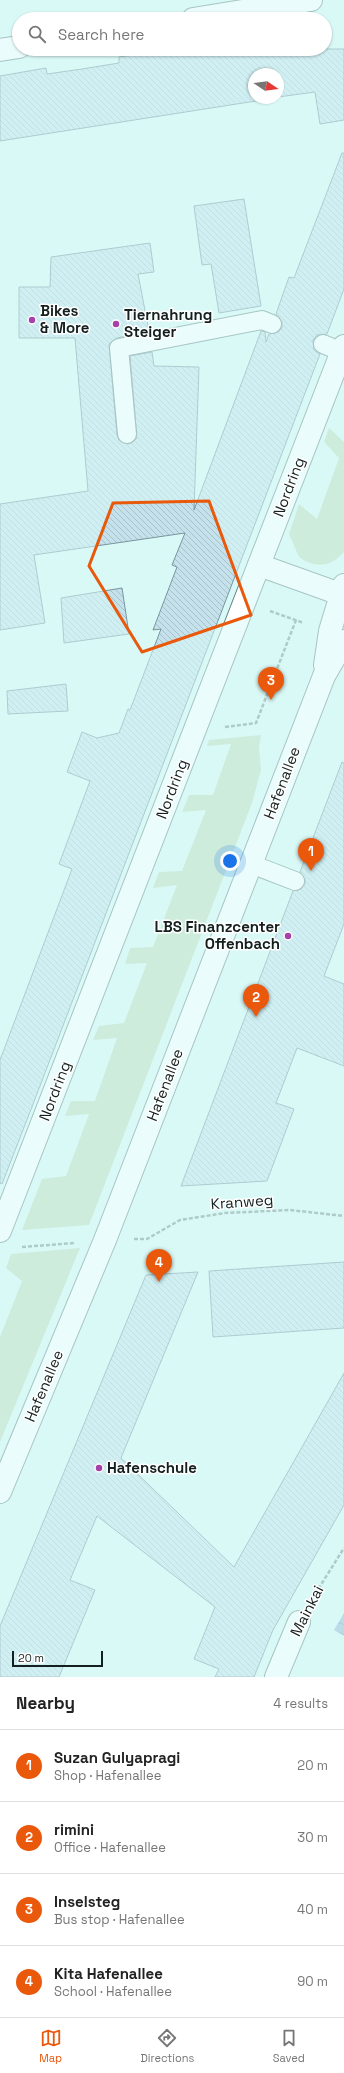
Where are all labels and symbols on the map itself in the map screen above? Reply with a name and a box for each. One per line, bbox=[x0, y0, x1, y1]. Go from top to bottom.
north arrow bbox=[248, 68, 284, 104]
place label: Bikes & More bbox=[40, 301, 90, 337]
place label: Tiernahrung Steiger bbox=[124, 305, 212, 341]
marker: Bikes & More bbox=[27, 315, 37, 325]
marker: Tiernahrung Steiger bbox=[111, 319, 121, 329]
street label: Nordring bbox=[268, 454, 309, 519]
pin: 3 bbox=[258, 667, 284, 700]
street label: Hafenallee bbox=[259, 744, 304, 822]
street label: Nordring bbox=[151, 756, 192, 821]
pin: 1 bbox=[298, 838, 324, 871]
your location bbox=[220, 851, 240, 871]
place label: LBS Finanzcenter Offenbach bbox=[155, 917, 280, 953]
marker: LBS Finanzcenter Offenbach bbox=[283, 931, 293, 941]
pin: 2 bbox=[243, 984, 269, 1017]
street label: Hafenallee bbox=[142, 1046, 187, 1124]
street label: Nordring bbox=[34, 1058, 75, 1123]
street label: Kranweg bbox=[210, 1190, 274, 1213]
pin: 4 bbox=[146, 1249, 172, 1282]
street label: Hafenallee bbox=[20, 1347, 67, 1425]
place label: Hafenschule bbox=[107, 1458, 197, 1477]
marker: Hafenschule bbox=[94, 1463, 104, 1473]
street label: Mainkai bbox=[286, 1582, 327, 1639]
scale bar bbox=[12, 1649, 103, 1668]

